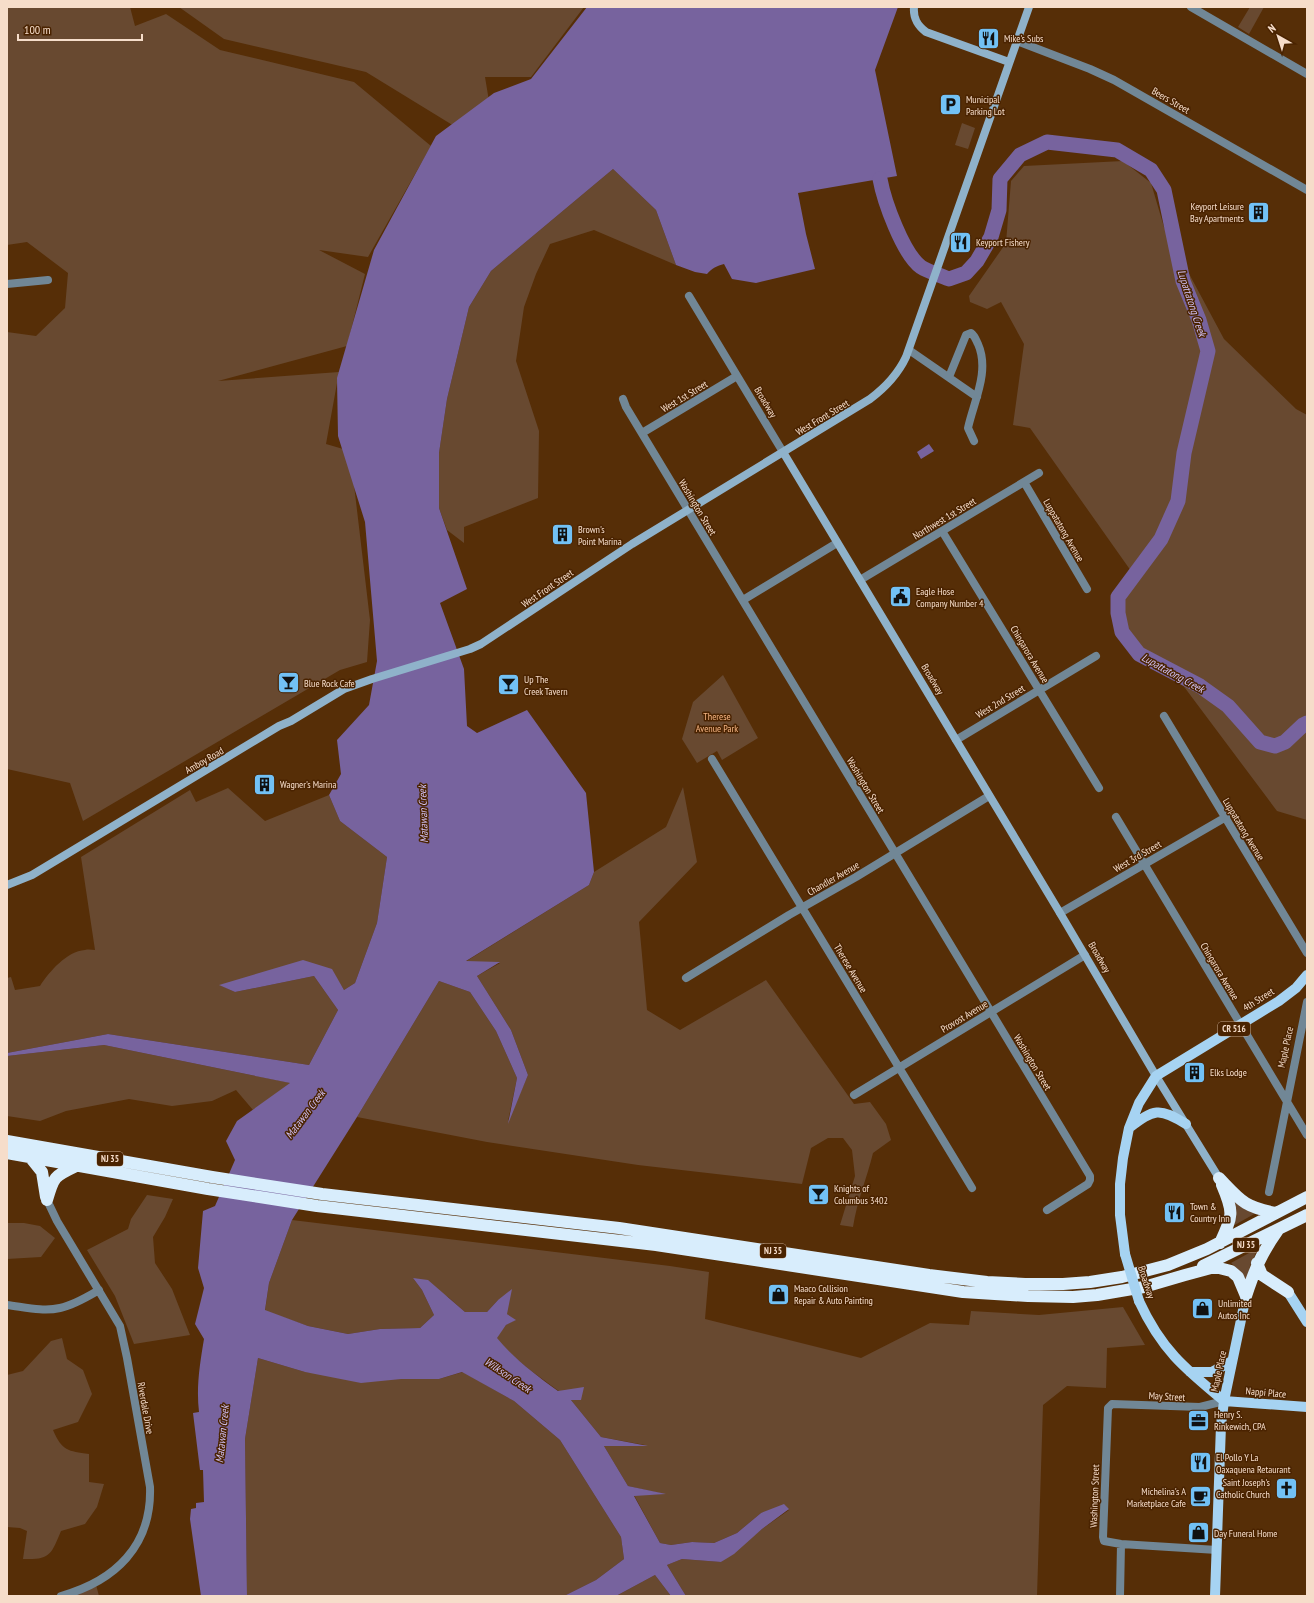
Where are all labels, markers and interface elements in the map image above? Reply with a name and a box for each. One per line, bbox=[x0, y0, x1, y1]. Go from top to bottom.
scale bar bbox=[18, 16, 142, 42]
north arrow bbox=[1258, 16, 1298, 56]
text: N bbox=[1265, 21, 1278, 36]
text: 100 m bbox=[24, 22, 51, 37]
restaurant icon: Mike's Subs bbox=[976, 25, 1002, 51]
place label: Mike's Subs bbox=[1004, 32, 1044, 45]
street label: Beers Street bbox=[1149, 84, 1192, 117]
parking icon: Municipal Parking Lot bbox=[937, 92, 963, 118]
place label: Municipal Parking Lot bbox=[966, 93, 1005, 118]
building icon: Keyport Leisure Bay Apartments bbox=[1246, 199, 1272, 225]
place label: Keyport Leisure Bay Apartments bbox=[1190, 200, 1245, 225]
restaurant icon: Keyport Fishery bbox=[948, 229, 974, 255]
place label: Keyport Fishery bbox=[976, 236, 1030, 249]
water label: Lupattatong Creek bbox=[1175, 268, 1210, 340]
street label: West 1st Street bbox=[659, 377, 710, 415]
street label: Broadway bbox=[751, 384, 780, 420]
street label: West Front Street bbox=[793, 396, 851, 438]
street label: Washington Street bbox=[676, 477, 720, 538]
street label: Northwest 1st Street bbox=[910, 494, 978, 542]
street label: Luppatatong Avenue bbox=[1040, 496, 1087, 564]
building icon: Brown's Point Marina bbox=[549, 522, 575, 548]
place label: Brown's Point Marina bbox=[578, 523, 622, 548]
street label: West Front Street bbox=[519, 566, 576, 611]
public building icon: Eagle Hose Company Number 4 bbox=[887, 584, 913, 610]
place label: Eagle Hose Company Number 4 bbox=[916, 585, 984, 610]
street label: Chingarora Avenue bbox=[1007, 623, 1052, 685]
water label: Lupattatong Creek bbox=[1139, 650, 1208, 697]
street label: Broadway bbox=[918, 661, 947, 697]
bar icon: Blue Rock Cafe bbox=[276, 670, 302, 696]
bar icon: Up The Creek Tavern bbox=[496, 672, 522, 698]
place label: Up The Creek Tavern bbox=[524, 673, 568, 698]
place label: Blue Rock Cafe bbox=[304, 677, 355, 690]
street label: West 2nd Street bbox=[973, 682, 1027, 721]
park label: Therese Avenue Park bbox=[696, 710, 738, 735]
street label: Amboy Road bbox=[183, 744, 226, 777]
street label: Washington Street bbox=[844, 755, 888, 816]
building icon: Wagner's Marina bbox=[251, 771, 277, 797]
place label: Wagner's Marina bbox=[280, 778, 336, 791]
water label: Matawan Creek bbox=[415, 783, 431, 843]
street label: Luppatatong Avenue bbox=[1220, 796, 1267, 863]
street label: West 3rd Street bbox=[1111, 837, 1164, 875]
street label: Chandler Avenue bbox=[805, 858, 862, 899]
street label: Broadway bbox=[1085, 939, 1114, 975]
street label: Chingarora Avenue bbox=[1197, 940, 1242, 1002]
street label: Therese Avenue bbox=[831, 942, 870, 995]
street label: 4th Street bbox=[1240, 985, 1277, 1014]
street label: Provost Avenue bbox=[938, 997, 990, 1036]
road number: CR 516 bbox=[1218, 1022, 1250, 1036]
street label: Maple Place bbox=[1275, 1025, 1296, 1069]
street label: Washington Street bbox=[1011, 1032, 1055, 1093]
building icon: Elks Lodge bbox=[1182, 1059, 1208, 1085]
place label: Elks Lodge bbox=[1210, 1066, 1247, 1079]
water label: Matawan Creek bbox=[282, 1085, 329, 1141]
road number: NJ 35 bbox=[97, 1152, 123, 1166]
bar icon: Knights of Columbus 3402 bbox=[805, 1181, 831, 1207]
place label: Knights of Columbus 3402 bbox=[834, 1182, 888, 1207]
restaurant icon: Town & Country Inn bbox=[1162, 1199, 1188, 1225]
place label: Town & Country Inn bbox=[1190, 1200, 1230, 1225]
road number: NJ 35 bbox=[1233, 1238, 1259, 1252]
road number: NJ 35 bbox=[760, 1244, 786, 1258]
street label: Broadway bbox=[1135, 1264, 1158, 1300]
shop icon: Maaco Collision Repair & Auto Painting bbox=[766, 1281, 792, 1307]
place label: Maaco Collision Repair & Auto Painting bbox=[794, 1282, 873, 1307]
shop icon: Unlimited Autos Inc bbox=[1189, 1296, 1215, 1322]
place label: Unlimited Autos Inc bbox=[1218, 1297, 1252, 1322]
street label: Maple Place bbox=[1208, 1349, 1229, 1393]
water label: Wilkson Creek bbox=[482, 1354, 535, 1397]
street label: Riverdale Drive bbox=[135, 1381, 156, 1435]
street label: Nappi Place bbox=[1245, 1384, 1287, 1401]
street label: May Street bbox=[1148, 1389, 1186, 1404]
water label: Matawan Creek bbox=[212, 1403, 232, 1464]
office icon: Henry S. Rinkewich, CPA bbox=[1186, 1407, 1212, 1433]
place label: Henry S. Rinkewich, CPA bbox=[1214, 1408, 1266, 1433]
restaurant icon: El Pollo Y La Oaxaquena Retaurant bbox=[1187, 1450, 1213, 1476]
place label: El Pollo Y La Oaxaquena Retaurant bbox=[1216, 1451, 1291, 1476]
street label: Washington Street bbox=[1087, 1464, 1102, 1528]
church icon: Saint Joseph's Catholic Church bbox=[1273, 1475, 1299, 1501]
place label: Saint Joseph's Catholic Church bbox=[1216, 1476, 1271, 1501]
cafe icon: Michelina's A Marketplace Cafe bbox=[1188, 1484, 1214, 1510]
place label: Michelina's A Marketplace Cafe bbox=[1127, 1485, 1186, 1510]
shop icon: Day Funeral Home bbox=[1185, 1520, 1211, 1546]
place label: Day Funeral Home bbox=[1214, 1527, 1277, 1540]

